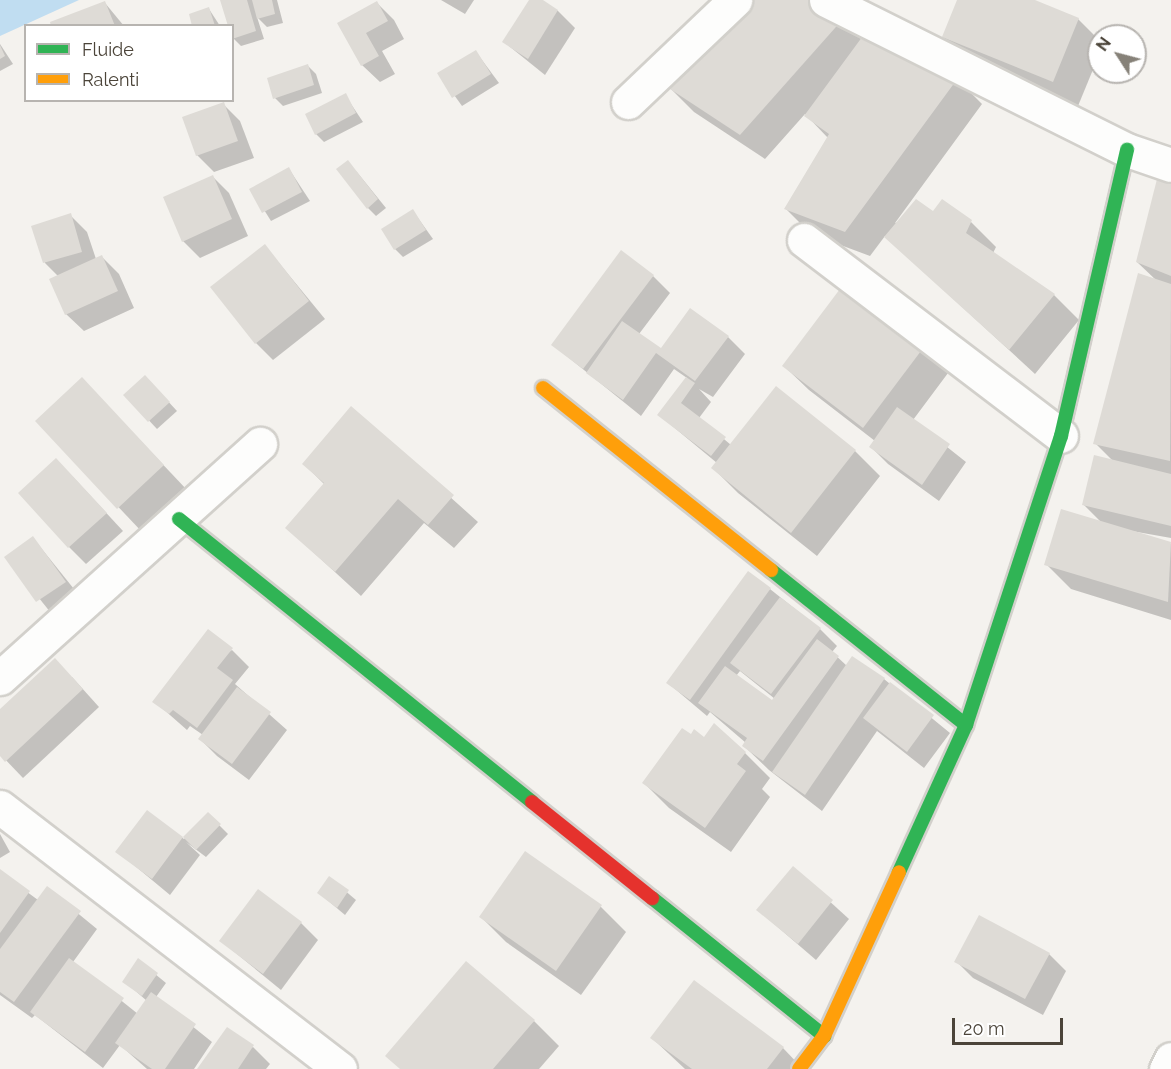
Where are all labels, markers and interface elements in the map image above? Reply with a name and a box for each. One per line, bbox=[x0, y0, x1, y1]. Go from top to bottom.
legend bbox=[24, 24, 234, 102]
north arrow bbox=[1087, 24, 1147, 84]
text: N bbox=[1092, 34, 1115, 55]
text: Fluide bbox=[82, 39, 134, 60]
text: Ralenti bbox=[82, 69, 139, 90]
scale bar bbox=[955, 1006, 1066, 1044]
text: 20 m bbox=[963, 1018, 1005, 1039]

